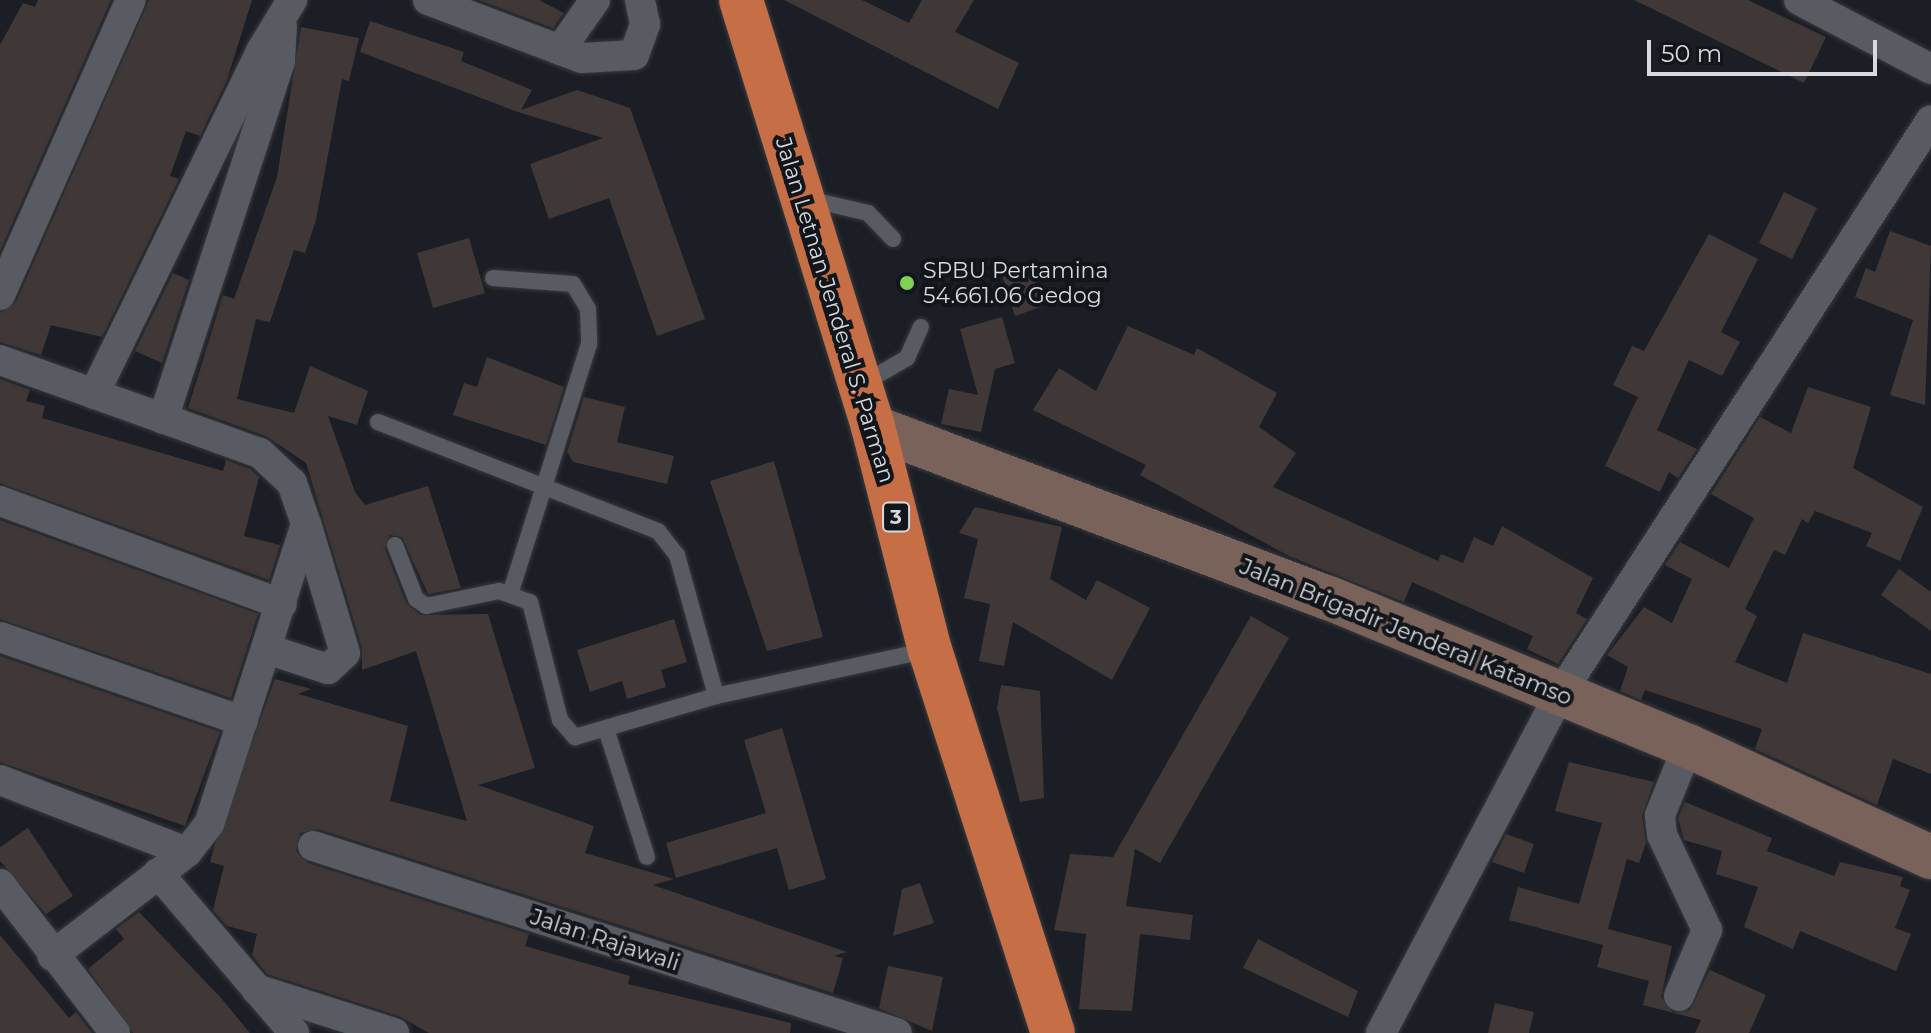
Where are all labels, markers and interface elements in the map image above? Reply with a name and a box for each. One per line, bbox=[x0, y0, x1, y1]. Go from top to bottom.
scale bar bbox=[1651, 24, 1881, 74]
text: 50 m bbox=[1661, 39, 1722, 68]
street label: Jalan Letnan Jenderal S. Parman bbox=[770, 134, 900, 486]
place label: SPBU Pertamina 54.661.06 Gedog bbox=[923, 257, 1108, 308]
marker: SPBU Pertamina 54.661.06 Gedog bbox=[898, 274, 916, 292]
road number: 3 bbox=[882, 501, 910, 533]
street label: Jalan Brigadir Jenderal Katamso bbox=[1236, 553, 1576, 711]
street label: Jalan Rajawali bbox=[527, 904, 683, 976]

